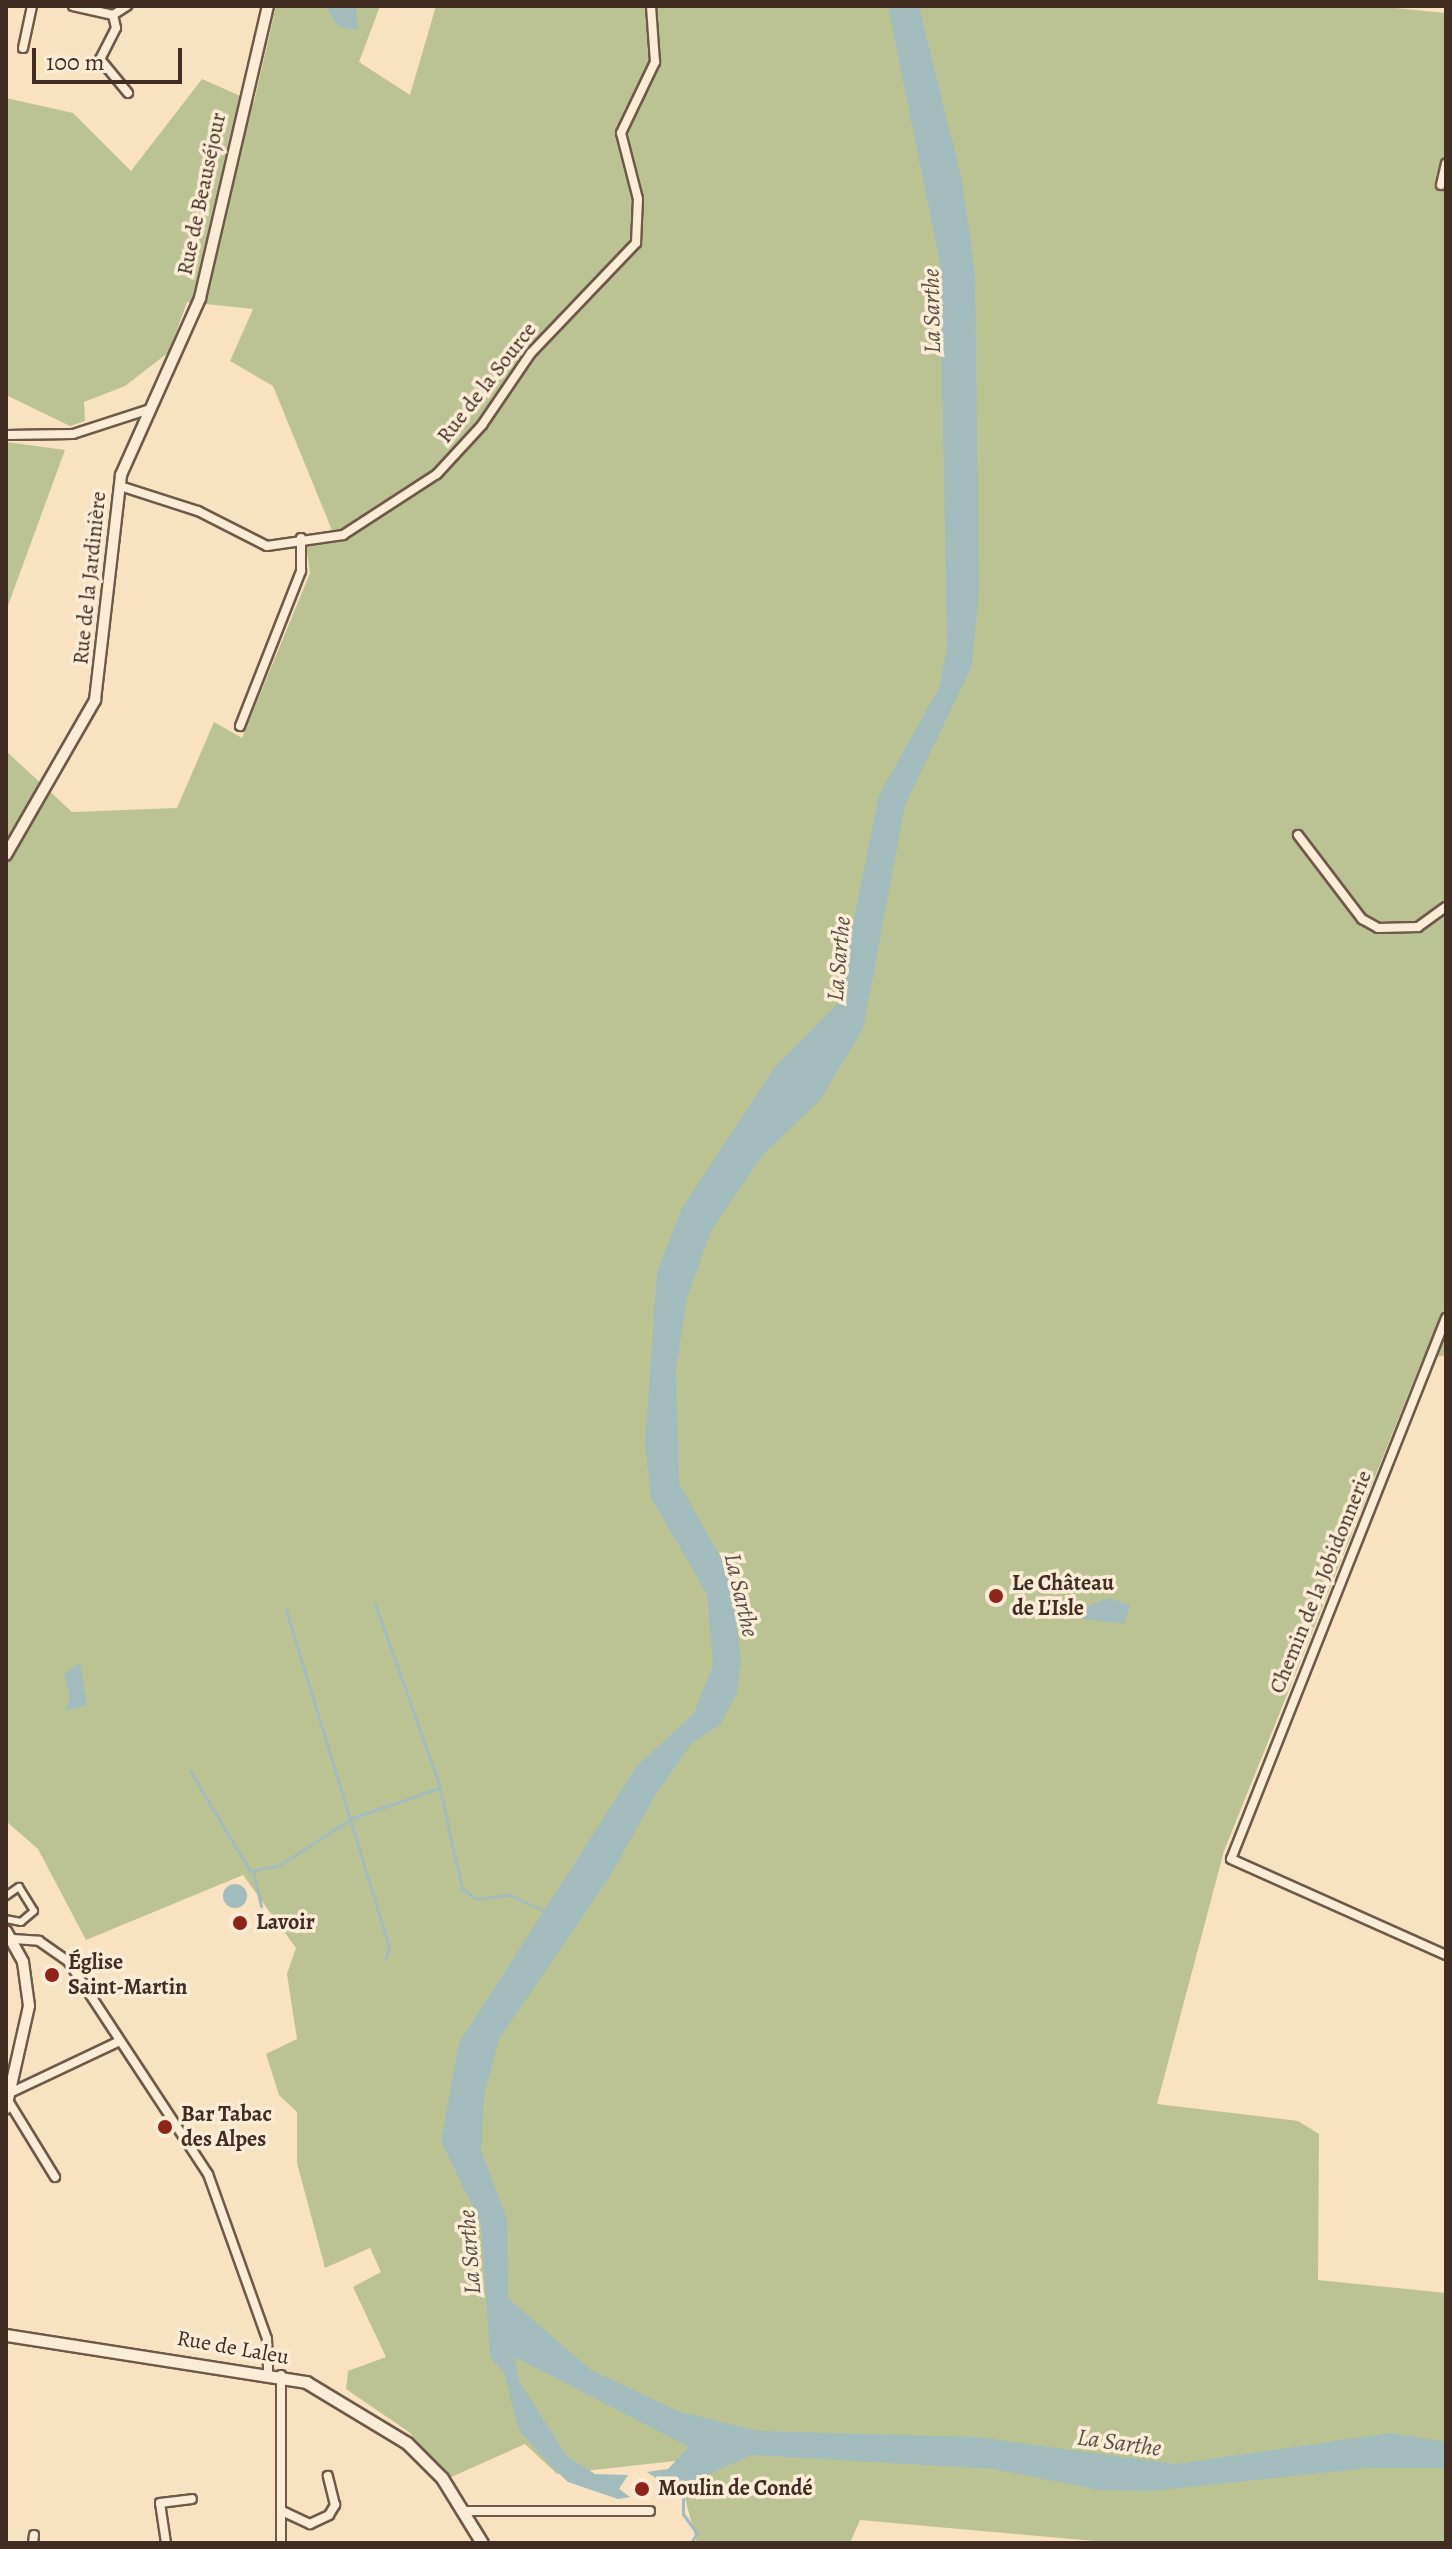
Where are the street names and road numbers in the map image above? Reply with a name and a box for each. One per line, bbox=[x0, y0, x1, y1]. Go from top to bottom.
street label: Rue de Beauséjour bbox=[172, 110, 232, 278]
street label: Rue de la Source bbox=[432, 317, 542, 449]
street label: Rue de la Jardinière bbox=[68, 490, 112, 666]
street label: Chemin de la Jobidonnerie bbox=[1264, 1467, 1378, 1697]
street label: Rue de Laleu bbox=[175, 2325, 291, 2371]

